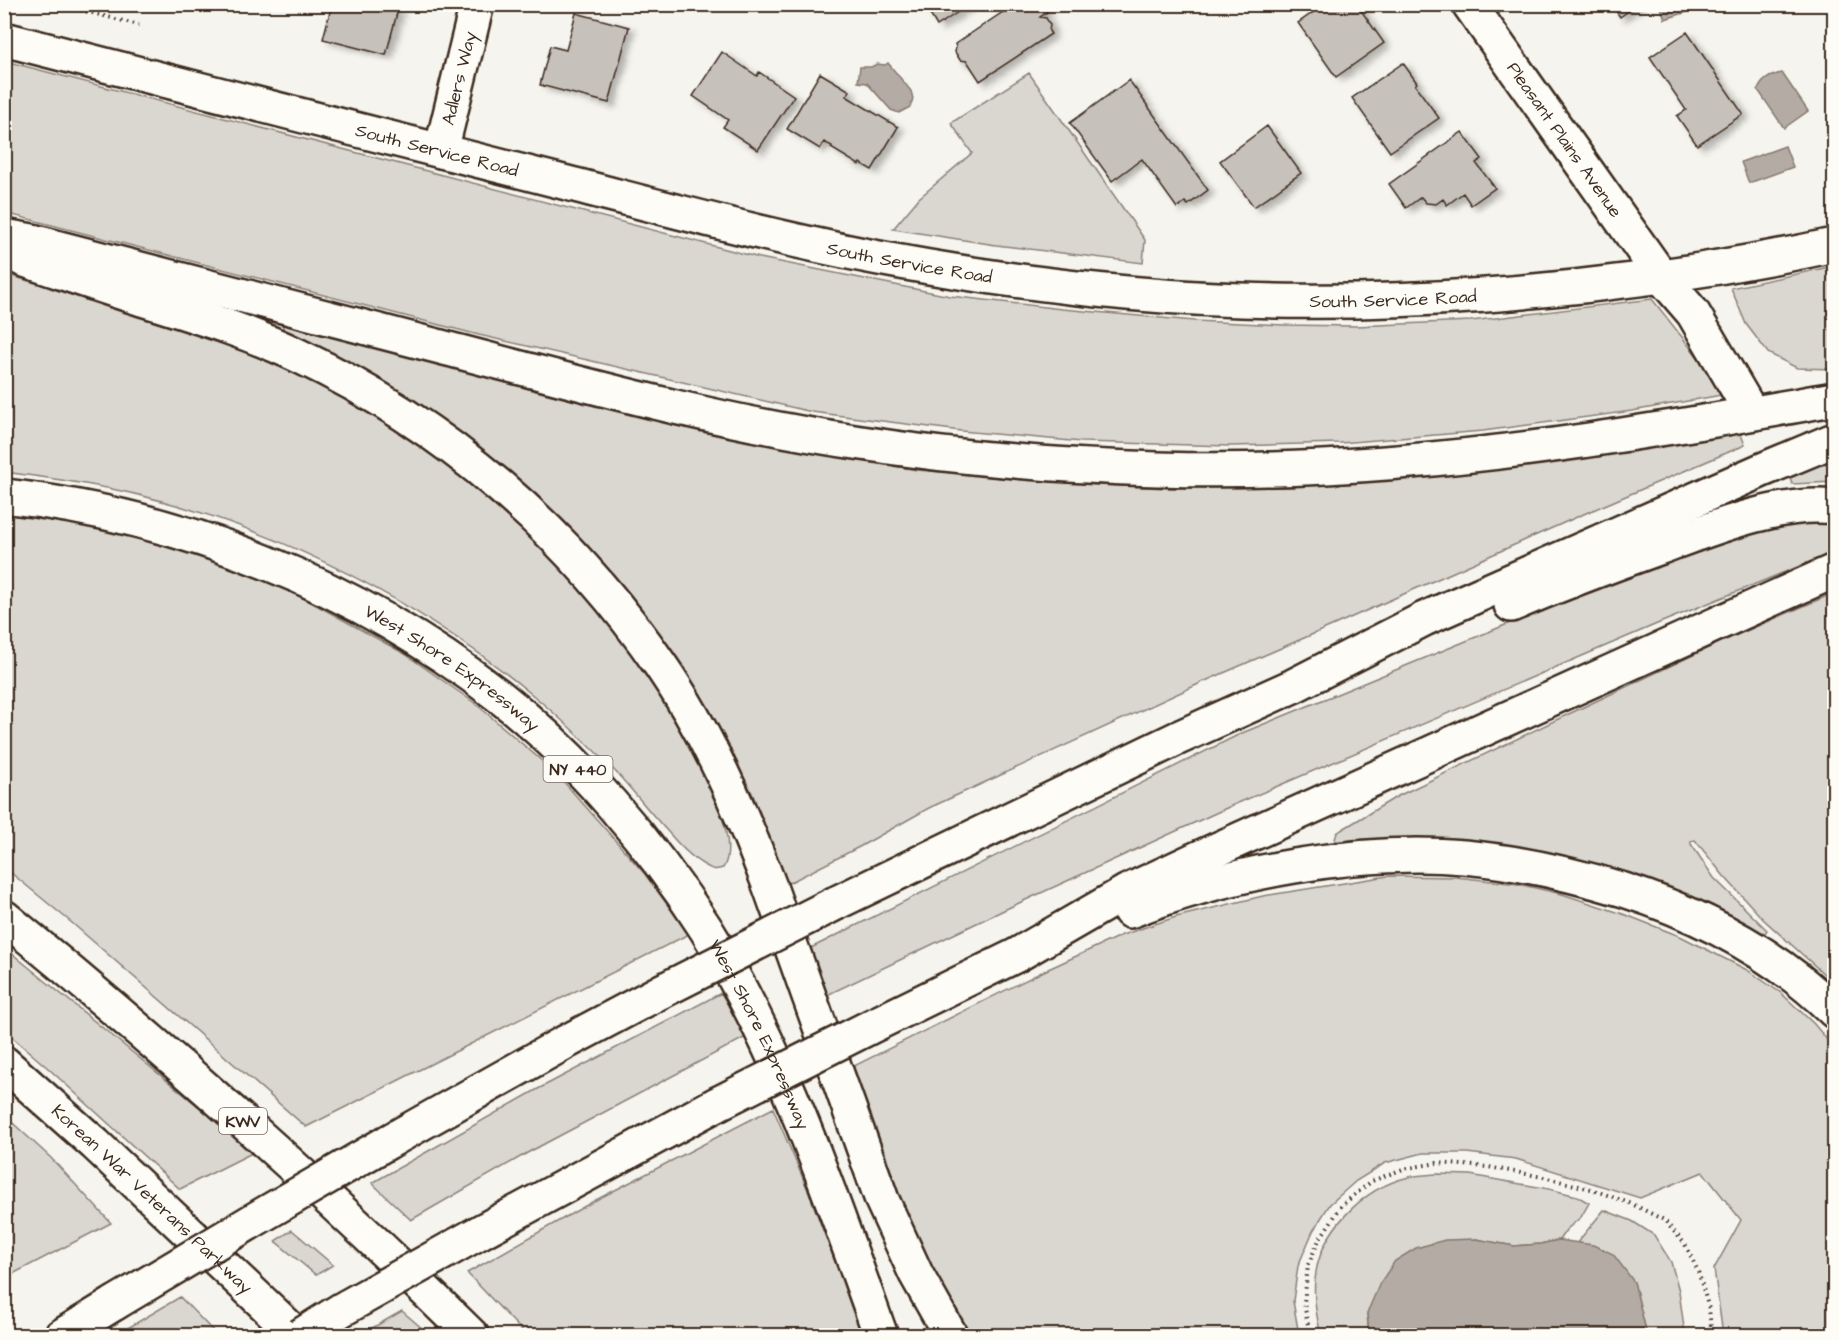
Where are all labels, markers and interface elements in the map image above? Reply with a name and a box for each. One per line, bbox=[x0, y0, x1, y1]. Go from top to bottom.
street label: Adlers Way bbox=[436, 29, 484, 128]
street label: Pleasant Plains Avenue bbox=[1501, 57, 1628, 223]
street label: South Service Road bbox=[353, 118, 521, 183]
street label: South Service Road bbox=[825, 236, 994, 290]
street label: South Service Road bbox=[1309, 284, 1478, 314]
street label: West Shore Expressway bbox=[360, 599, 545, 738]
road number: NY 440 bbox=[544, 756, 612, 782]
street label: West Shore Expressway bbox=[702, 935, 815, 1134]
street label: Korean War Veterans Parkway bbox=[46, 1099, 258, 1300]
road number: KWV bbox=[219, 1108, 267, 1134]

